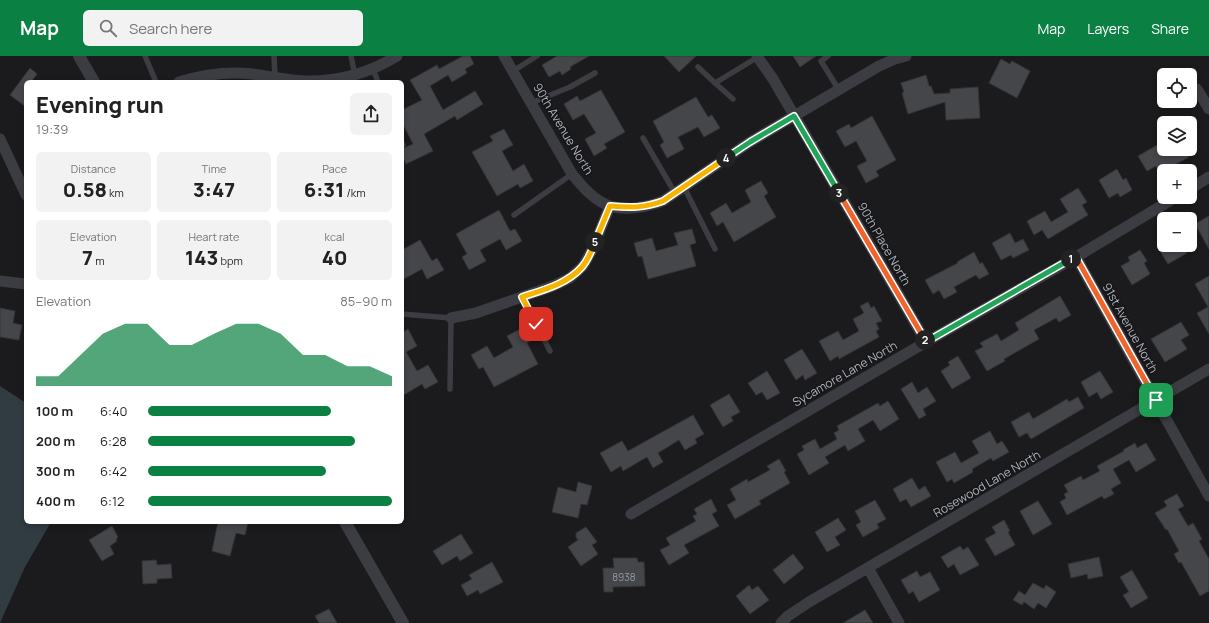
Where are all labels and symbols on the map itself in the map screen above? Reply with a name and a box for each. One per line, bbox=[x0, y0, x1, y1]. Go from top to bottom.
street label: 90th Avenue North bbox=[529, 80, 598, 178]
pin: 4 bbox=[716, 148, 736, 168]
pin: 3 bbox=[829, 183, 849, 203]
street label: 90th Place North bbox=[854, 199, 915, 288]
pin: 5 bbox=[585, 232, 605, 252]
pin: 1 bbox=[1061, 249, 1081, 269]
street label: 91st Avenue North bbox=[1099, 280, 1162, 376]
pin bbox=[519, 307, 553, 341]
pin: 2 bbox=[915, 330, 935, 350]
street label: Sycamore Lane North bbox=[789, 337, 900, 411]
pin bbox=[1139, 383, 1173, 417]
street label: Rosewood Lane North bbox=[930, 446, 1043, 521]
house number: 8938 bbox=[612, 570, 636, 584]

